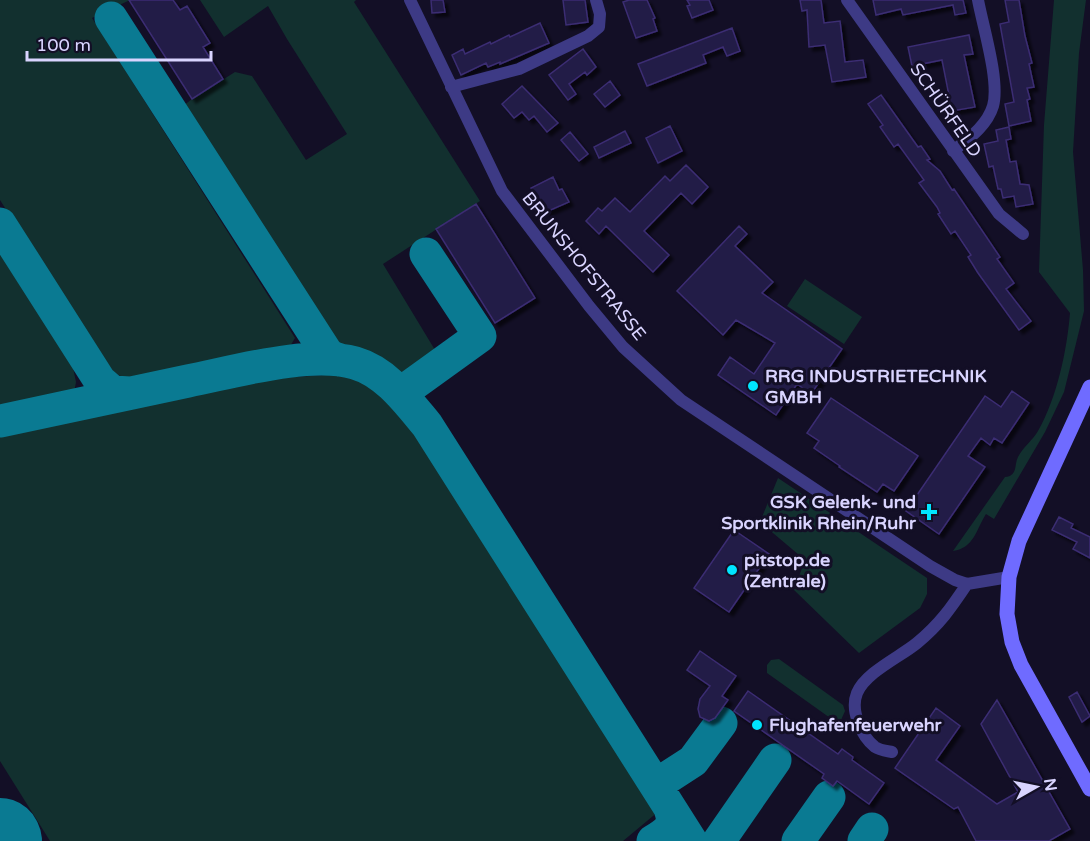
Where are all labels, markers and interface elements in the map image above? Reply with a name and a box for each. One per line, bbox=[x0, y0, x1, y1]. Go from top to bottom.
scale bar bbox=[27, 24, 212, 62]
text: 100 m bbox=[36, 34, 91, 56]
street label: SCHÜRFELD bbox=[905, 59, 987, 161]
street label: BRUNSHOFSTRASSE bbox=[517, 187, 651, 345]
place label: RRG INDUSTRIETECHNIK GMBH bbox=[765, 365, 987, 408]
marker: RRG INDUSTRIETECHNIK GMBH bbox=[746, 379, 760, 393]
place label: GSK Gelenk- und Sportklinik Rhein/Ruhr bbox=[721, 491, 917, 534]
marker: GSK Gelenk- und Sportklinik Rhein/Ruhr bbox=[920, 503, 938, 521]
place label: pitstop.de (Zentrale) bbox=[744, 549, 830, 592]
marker: pitstop.de (Zentrale) bbox=[725, 563, 739, 577]
place label: Flughafenfeuerwehr bbox=[769, 714, 943, 736]
marker: Flughafenfeuerwehr bbox=[750, 718, 764, 732]
north arrow bbox=[1006, 757, 1066, 817]
text: N bbox=[1039, 777, 1061, 793]

